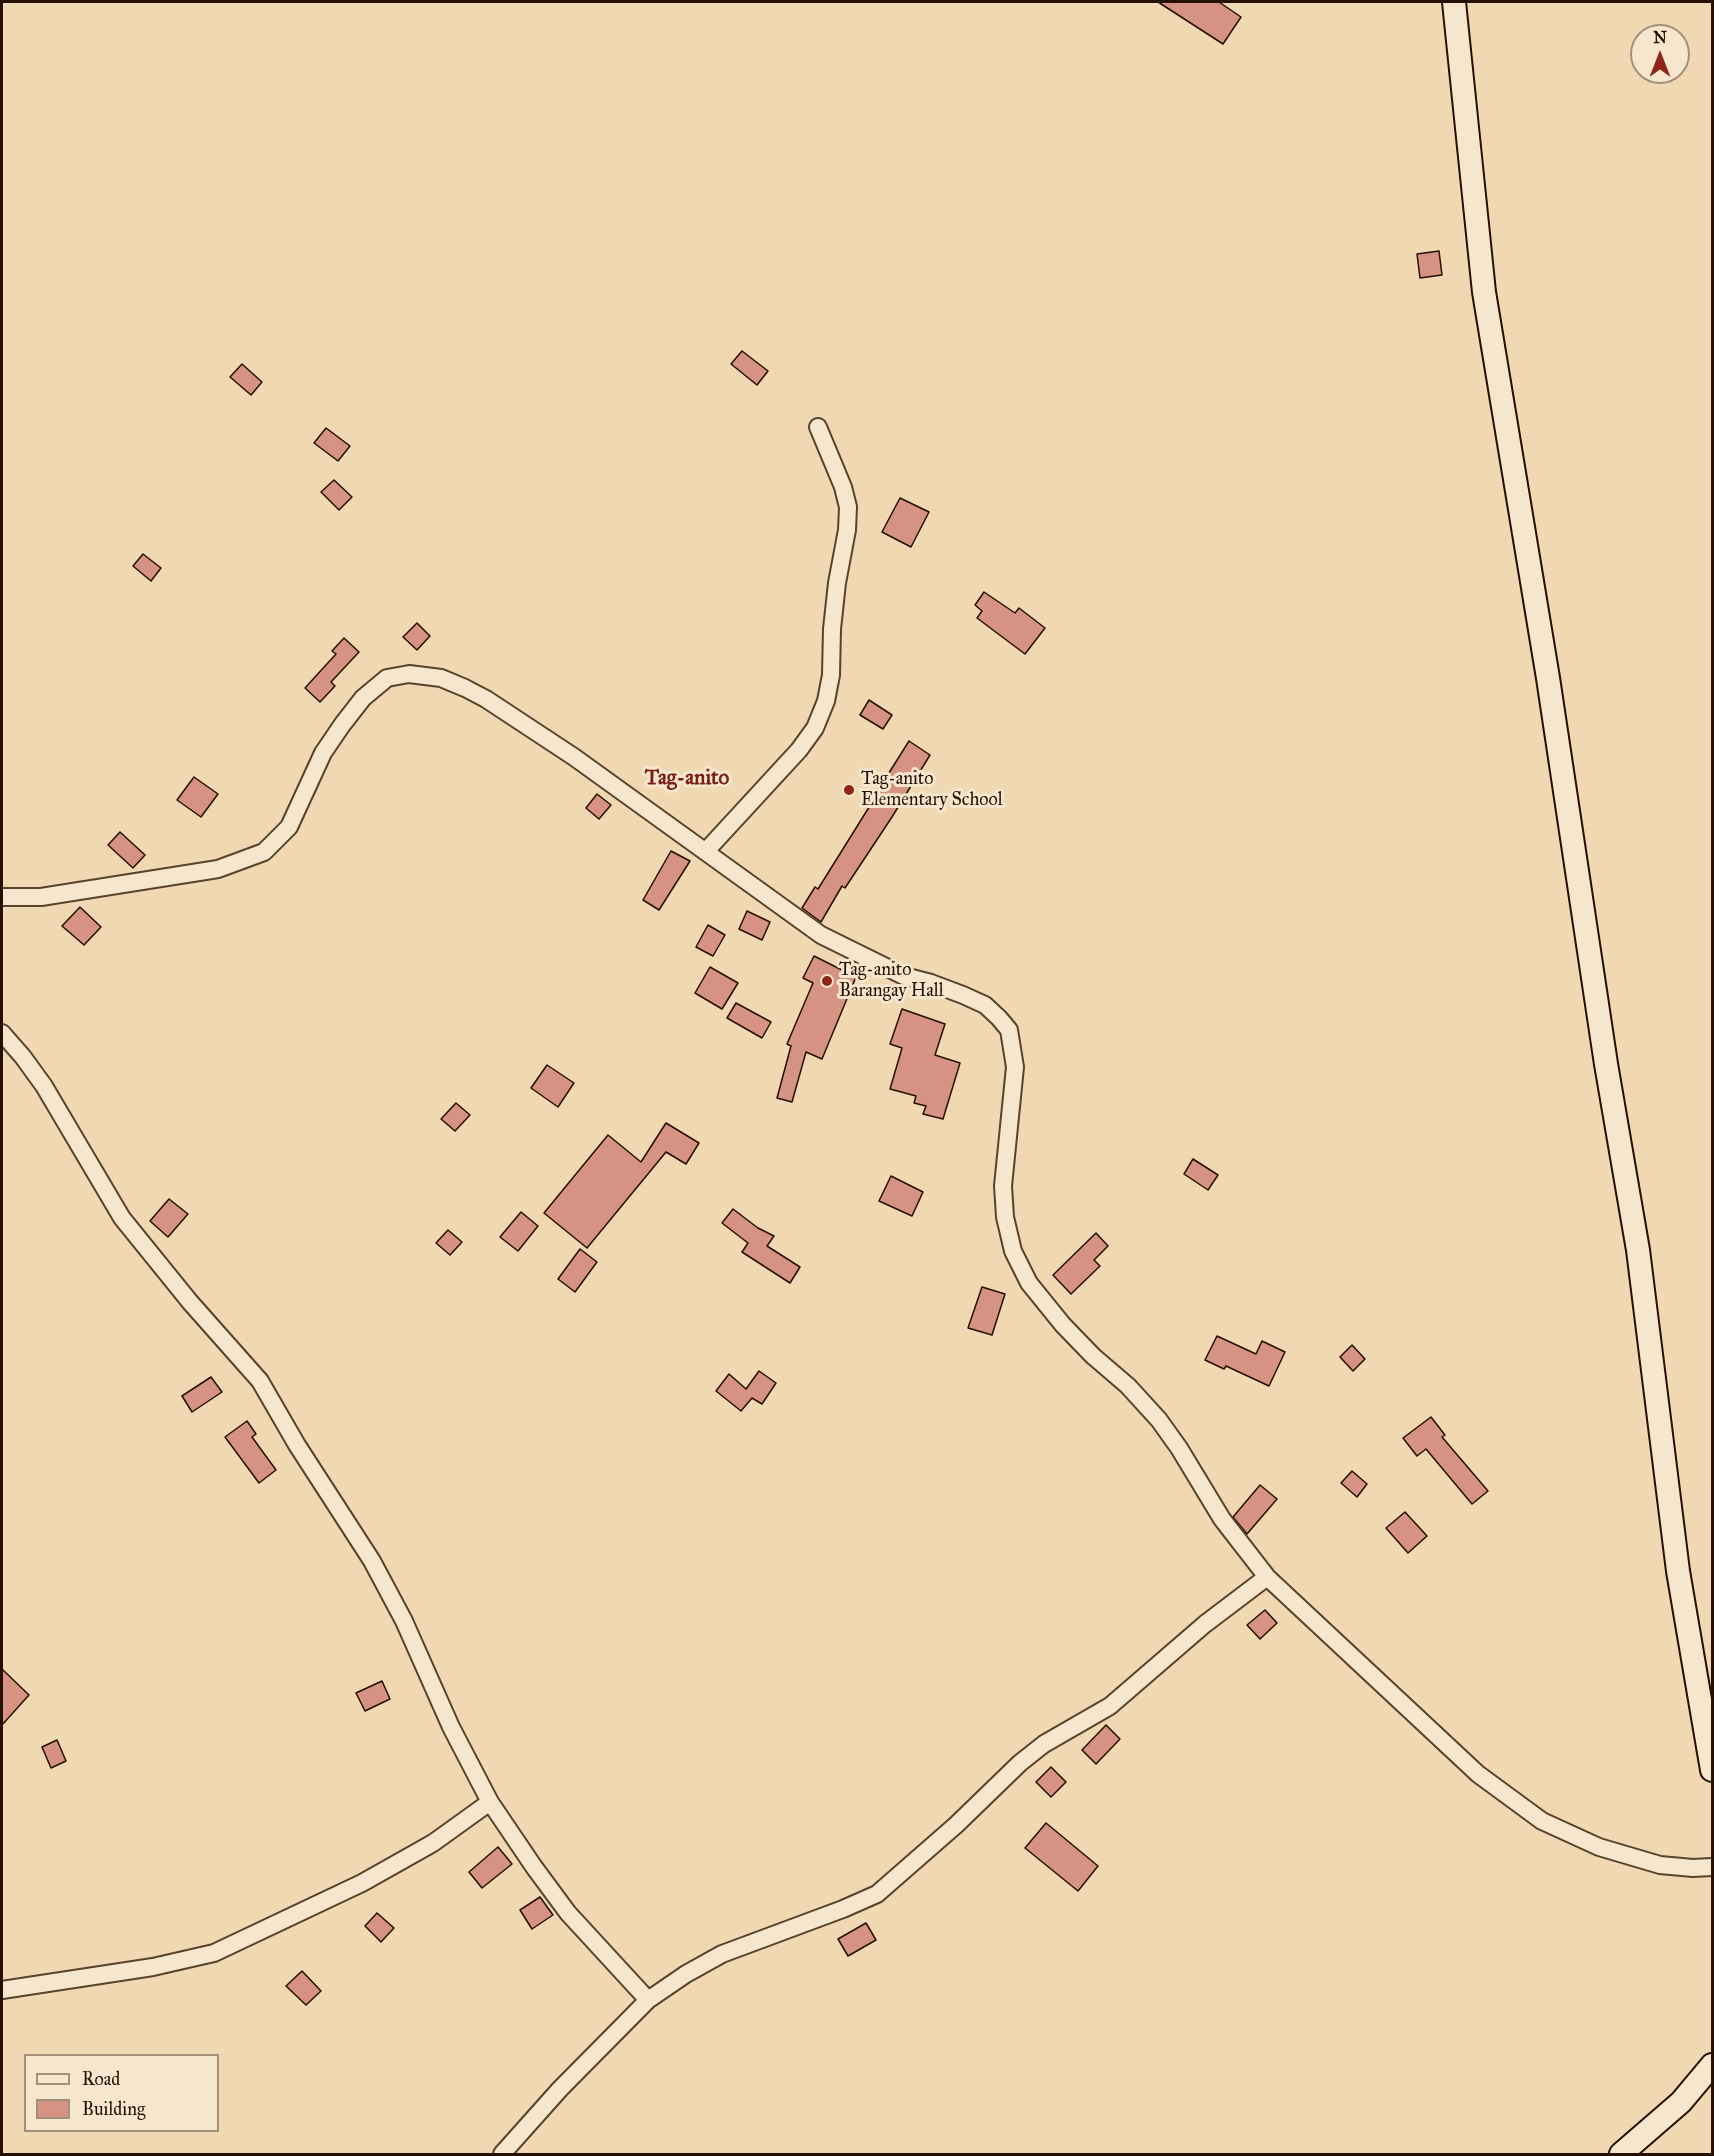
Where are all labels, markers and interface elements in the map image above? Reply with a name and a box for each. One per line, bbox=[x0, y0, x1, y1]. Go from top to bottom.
north arrow bbox=[1630, 24, 1690, 84]
text: N bbox=[1653, 28, 1667, 47]
district label: Tag-anito bbox=[645, 766, 729, 792]
place label: Tag-anito Elementary School bbox=[861, 769, 1003, 812]
marker: Tag-anito Elementary School bbox=[842, 783, 856, 797]
place label: Tag-anito Barangay Hall bbox=[839, 960, 944, 1002]
marker: Tag-anito Barangay Hall bbox=[820, 974, 834, 988]
legend bbox=[24, 2054, 219, 2132]
text: Road bbox=[82, 2068, 120, 2090]
text: Building bbox=[82, 2098, 145, 2120]

